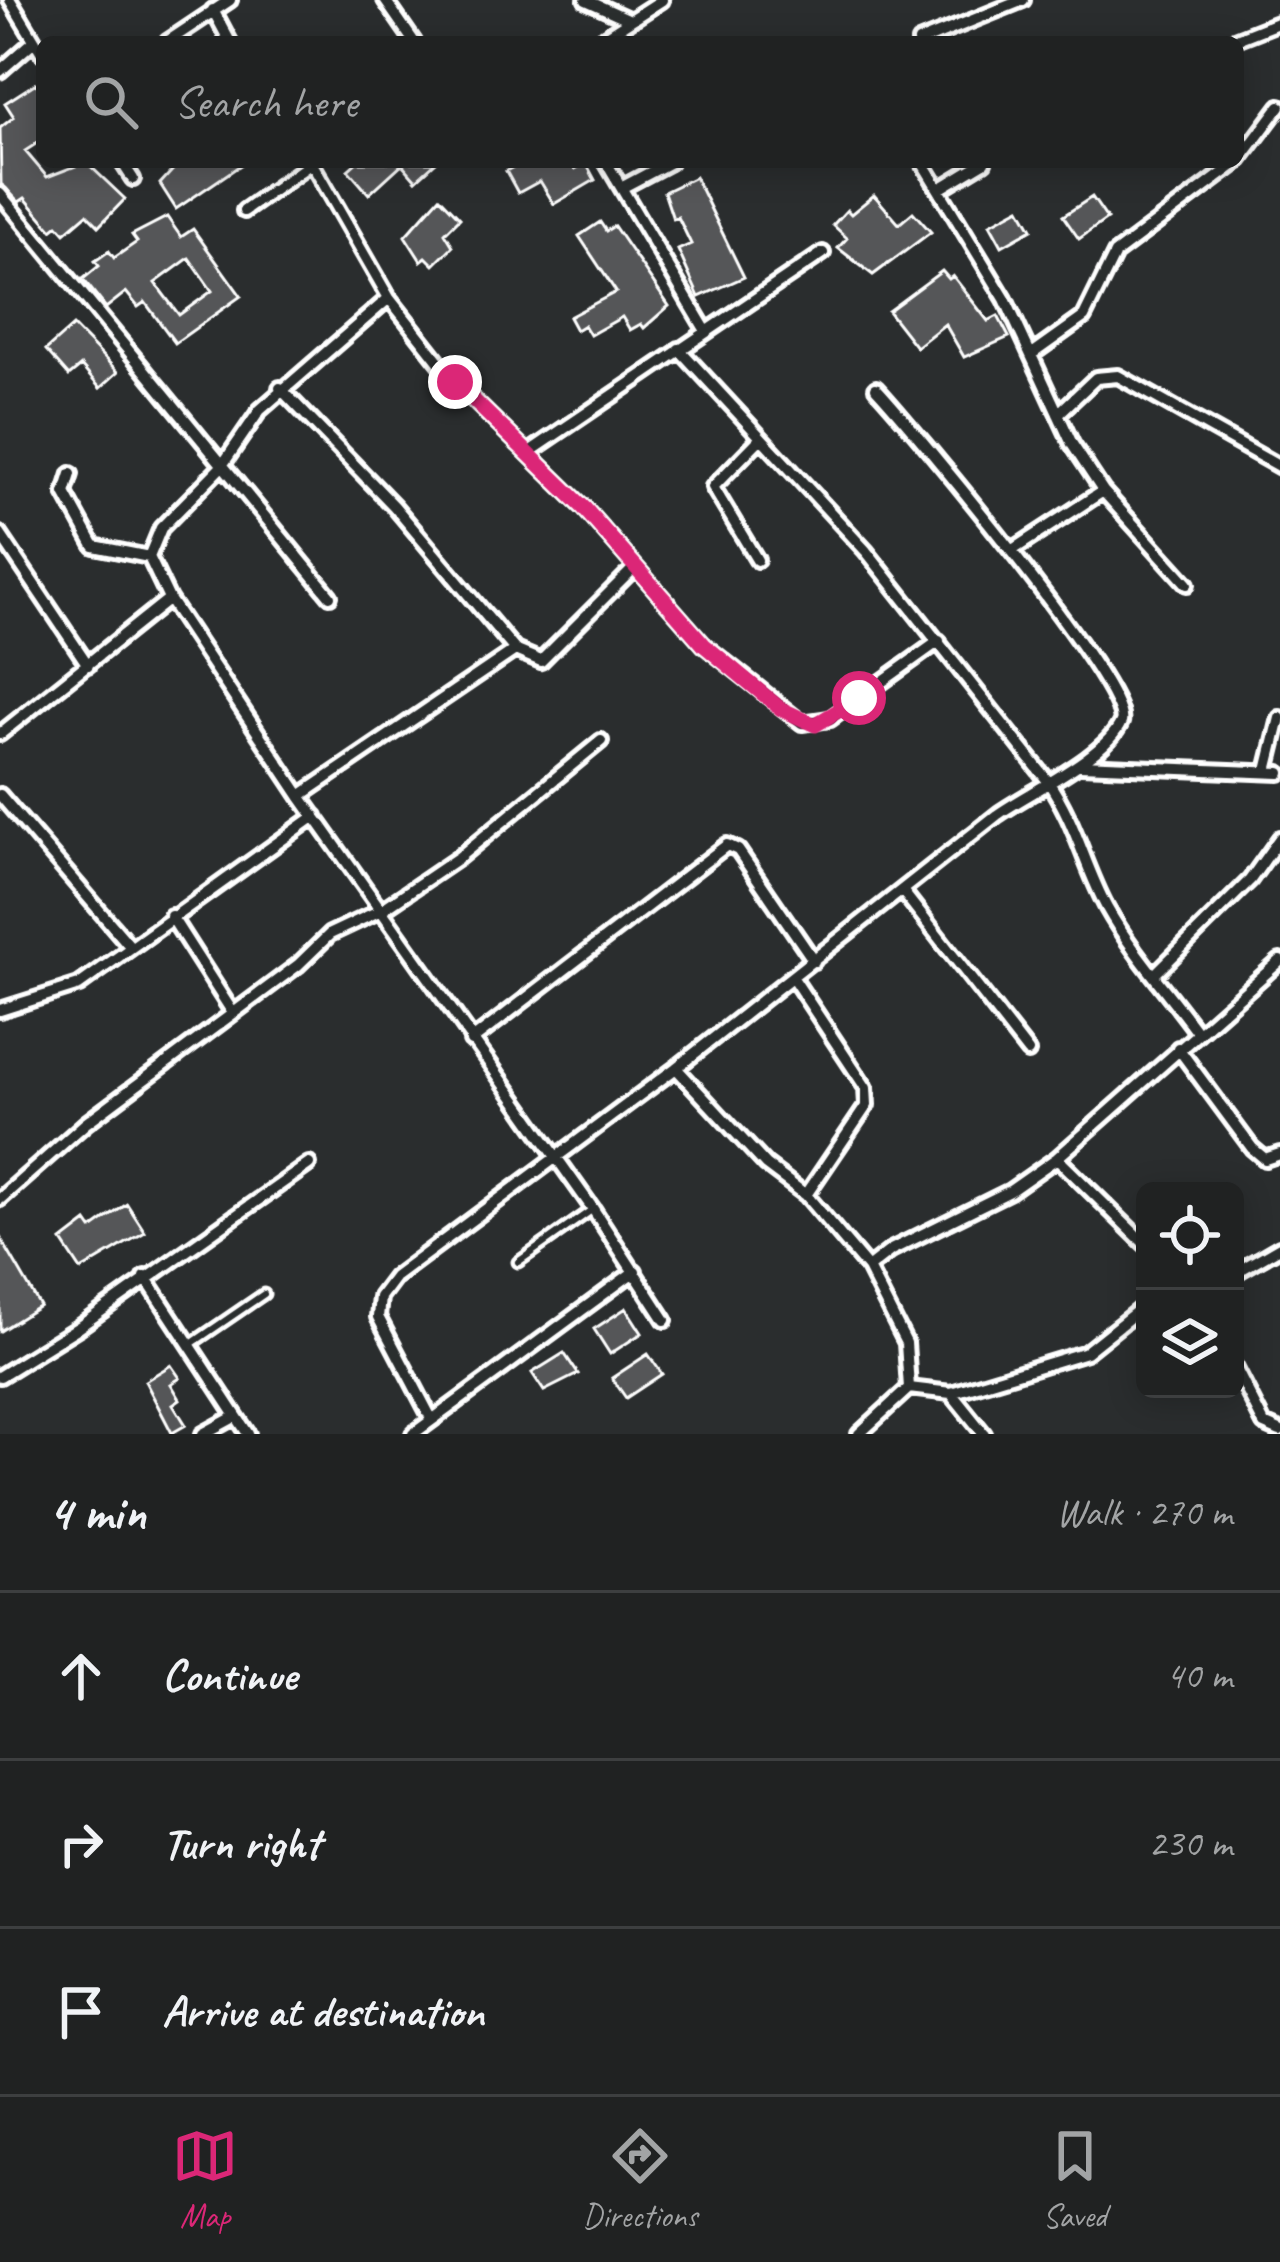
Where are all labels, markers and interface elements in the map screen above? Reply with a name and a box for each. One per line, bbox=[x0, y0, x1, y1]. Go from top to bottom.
search box bbox=[36, 36, 1244, 168]
icon: search bbox=[78, 69, 144, 135]
text: Search here bbox=[174, 74, 357, 131]
route end bbox=[428, 355, 482, 409]
route start bbox=[832, 671, 886, 725]
map controls bbox=[1136, 1182, 1244, 1398]
button: locate bbox=[1136, 1182, 1244, 1290]
button: layers bbox=[1136, 1290, 1244, 1398]
text: 4 min bbox=[48, 1480, 146, 1544]
text: Walk · 270 m bbox=[1056, 1488, 1232, 1537]
icon: ahead bbox=[48, 1643, 114, 1709]
text: Continue bbox=[162, 1647, 296, 1704]
text: 40 m bbox=[1166, 1651, 1232, 1700]
icon: right bbox=[48, 1811, 114, 1877]
text: Turn right bbox=[162, 1815, 320, 1872]
text: 230 m bbox=[1148, 1819, 1232, 1868]
icon: arrive bbox=[48, 1979, 114, 2045]
text: Arrive at destination bbox=[162, 1983, 484, 2040]
tab: Map bbox=[172, 2123, 238, 2237]
tab: Directions bbox=[583, 2123, 697, 2237]
tab: Saved bbox=[1042, 2123, 1108, 2237]

